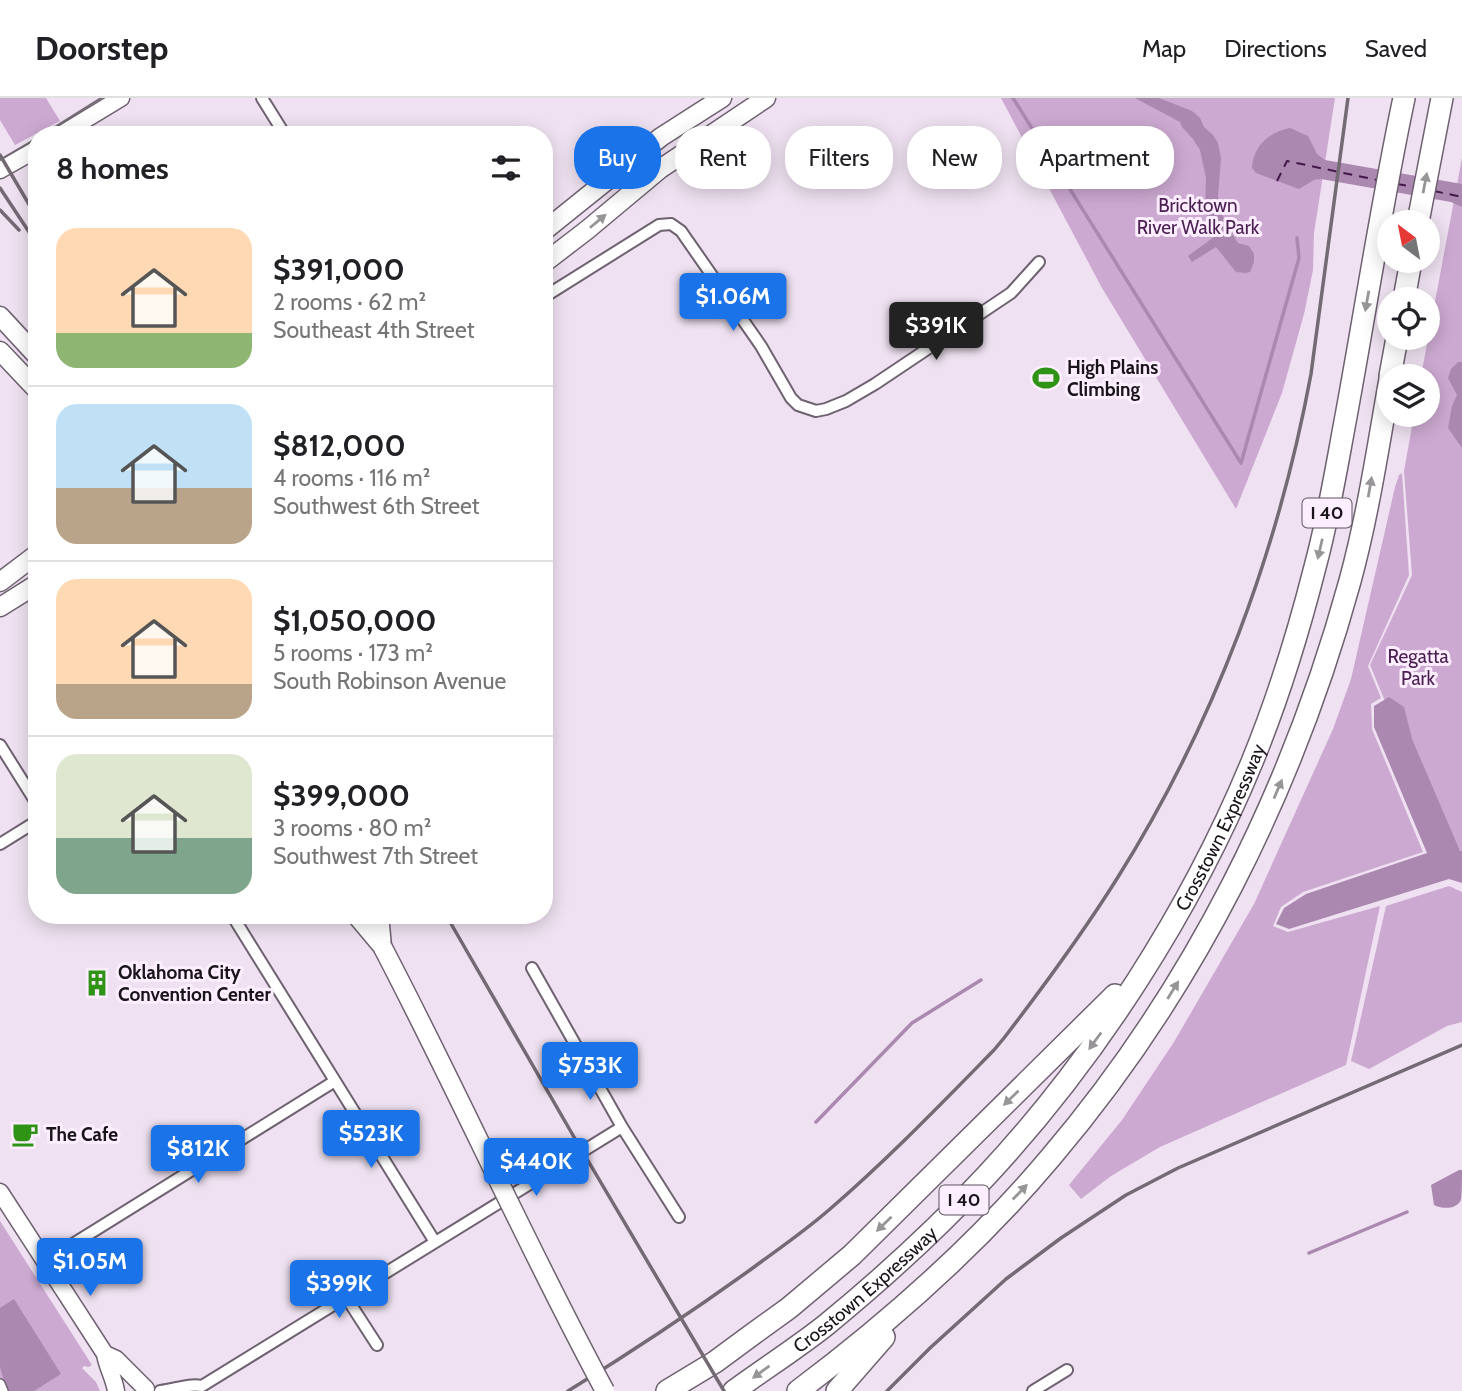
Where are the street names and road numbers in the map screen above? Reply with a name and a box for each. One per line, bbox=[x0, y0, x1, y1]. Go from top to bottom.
road number: I 40 bbox=[1302, 498, 1352, 528]
street label: Crosstown Expressway bbox=[1171, 740, 1270, 915]
road number: I 40 bbox=[940, 1185, 988, 1214]
street label: Crosstown Expressway bbox=[789, 1221, 942, 1358]

